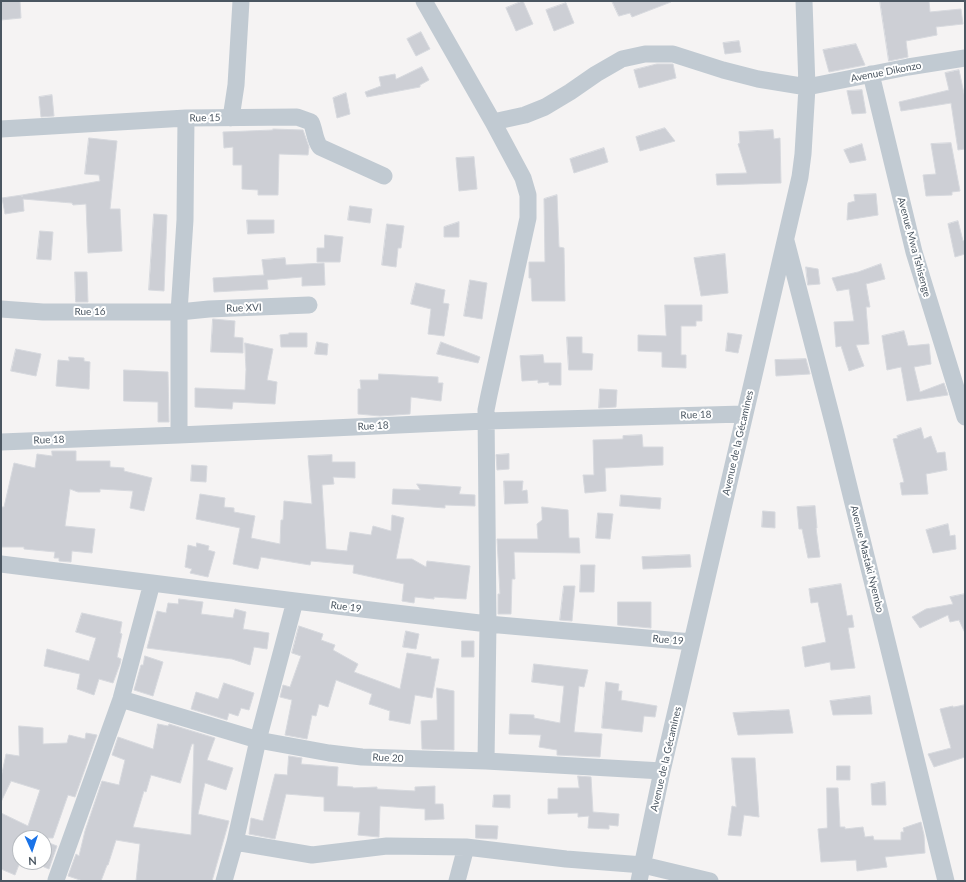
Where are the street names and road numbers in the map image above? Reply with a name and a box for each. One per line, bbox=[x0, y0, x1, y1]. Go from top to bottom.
street label: Avenue Dikonzo bbox=[850, 59, 922, 85]
street label: Rue 15 bbox=[189, 112, 221, 124]
street label: Avenue Mwa Tshisenge bbox=[895, 196, 933, 298]
street label: Rue XVI bbox=[226, 301, 262, 315]
street label: Rue 16 bbox=[74, 306, 106, 318]
street label: Avenue de la Gécamines bbox=[720, 389, 756, 497]
street label: Rue 18 bbox=[680, 408, 712, 422]
street label: Rue 18 bbox=[357, 419, 389, 433]
street label: Rue 18 bbox=[33, 433, 65, 447]
street label: Avenue Mastaki Nyembo bbox=[848, 504, 886, 614]
street label: Rue 19 bbox=[330, 599, 362, 615]
street label: Rue 19 bbox=[652, 633, 684, 647]
street label: Avenue de la Gécamines bbox=[648, 705, 684, 813]
street label: Rue 20 bbox=[372, 751, 404, 765]

